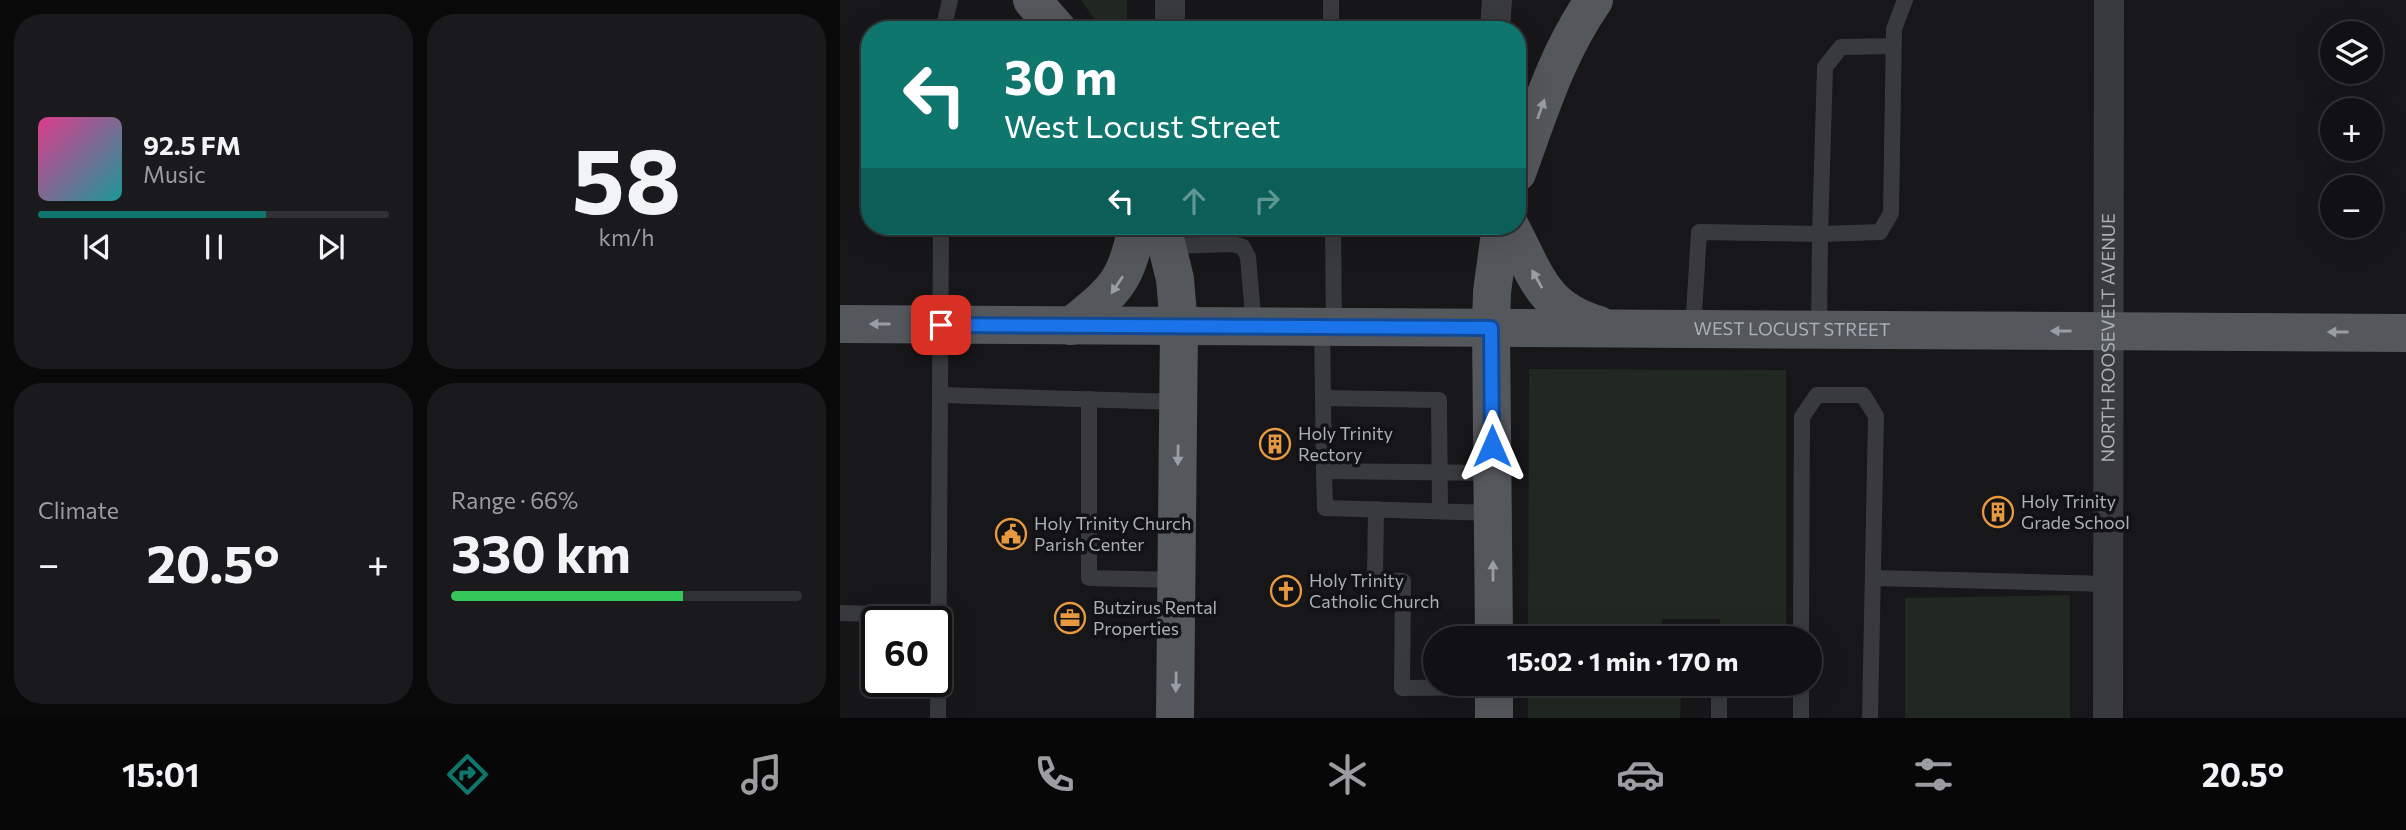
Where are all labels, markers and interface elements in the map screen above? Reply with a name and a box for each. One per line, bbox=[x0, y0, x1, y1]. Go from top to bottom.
map controls bbox=[2320, 21, 2383, 238]
button: layers bbox=[2320, 21, 2383, 84]
text: 30 m bbox=[1004, 45, 1117, 105]
icon: left bbox=[889, 49, 980, 140]
one-way arrow bbox=[1536, 98, 1547, 119]
button: + bbox=[2320, 98, 2383, 161]
text: West Locust Street bbox=[1004, 105, 1280, 145]
text: 58 bbox=[572, 121, 681, 233]
text: 92.5 FM bbox=[143, 129, 241, 160]
text: Music bbox=[143, 160, 206, 188]
button: − bbox=[2320, 175, 2383, 238]
icon: left bbox=[1102, 182, 1140, 220]
icon: ahead bbox=[1175, 182, 1213, 220]
icon: right bbox=[1248, 182, 1286, 220]
street label: NORTH ROOSEVELT AVENUE bbox=[2096, 213, 2119, 463]
text: km/h bbox=[599, 223, 654, 251]
icon: previous bbox=[78, 228, 116, 266]
icon: pause bbox=[195, 228, 233, 266]
icon: next bbox=[312, 228, 350, 266]
one-way arrow bbox=[1531, 270, 1543, 289]
one-way arrow bbox=[1110, 276, 1124, 294]
pin bbox=[911, 295, 971, 355]
icon: arrive bbox=[922, 306, 960, 344]
street label: WEST LOCUST STREET bbox=[1694, 317, 1890, 340]
one-way arrow bbox=[869, 318, 891, 330]
one-way arrow bbox=[2050, 325, 2072, 337]
one-way arrow bbox=[2327, 326, 2349, 338]
position arrow bbox=[1455, 409, 1529, 483]
place label: Holy Trinity Rectory bbox=[1298, 422, 1393, 465]
building icon: Holy Trinity Rectory bbox=[1258, 427, 1292, 461]
one-way arrow bbox=[1172, 444, 1184, 466]
text: Range · 66% bbox=[451, 486, 578, 514]
place label: Holy Trinity Grade School bbox=[2021, 490, 2130, 533]
building icon: Holy Trinity Grade School bbox=[1981, 495, 2015, 529]
text: Climate bbox=[38, 496, 119, 524]
place label: Holy Trinity Church Parish Center bbox=[1034, 512, 1191, 555]
public building icon: Holy Trinity Church Parish Center bbox=[994, 517, 1028, 551]
text: 330 km bbox=[451, 520, 631, 584]
text: 20.5° bbox=[146, 530, 280, 594]
text: − bbox=[38, 539, 60, 586]
text: + bbox=[367, 539, 389, 586]
one-way arrow bbox=[1487, 559, 1499, 581]
place label: Holy Trinity Catholic Church bbox=[1309, 569, 1440, 612]
church icon: Holy Trinity Catholic Church bbox=[1269, 574, 1303, 608]
place label: Butzirus Rental Properties bbox=[1093, 596, 1217, 639]
office icon: Butzirus Rental Properties bbox=[1053, 601, 1087, 635]
speed limit sign: 60 bbox=[861, 606, 952, 697]
text: 15:02 · 1 min · 170 m bbox=[1507, 645, 1738, 676]
one-way arrow bbox=[1170, 672, 1182, 694]
icon: directions bbox=[443, 750, 492, 799]
icon: music bbox=[737, 750, 786, 799]
icon: phone bbox=[1030, 750, 1079, 799]
icon: climate bbox=[1323, 750, 1372, 799]
icon: car bbox=[1616, 750, 1665, 799]
icon: filters bbox=[1909, 750, 1958, 799]
text: 15:01 bbox=[122, 754, 199, 794]
text: 20.5° bbox=[2202, 754, 2284, 794]

